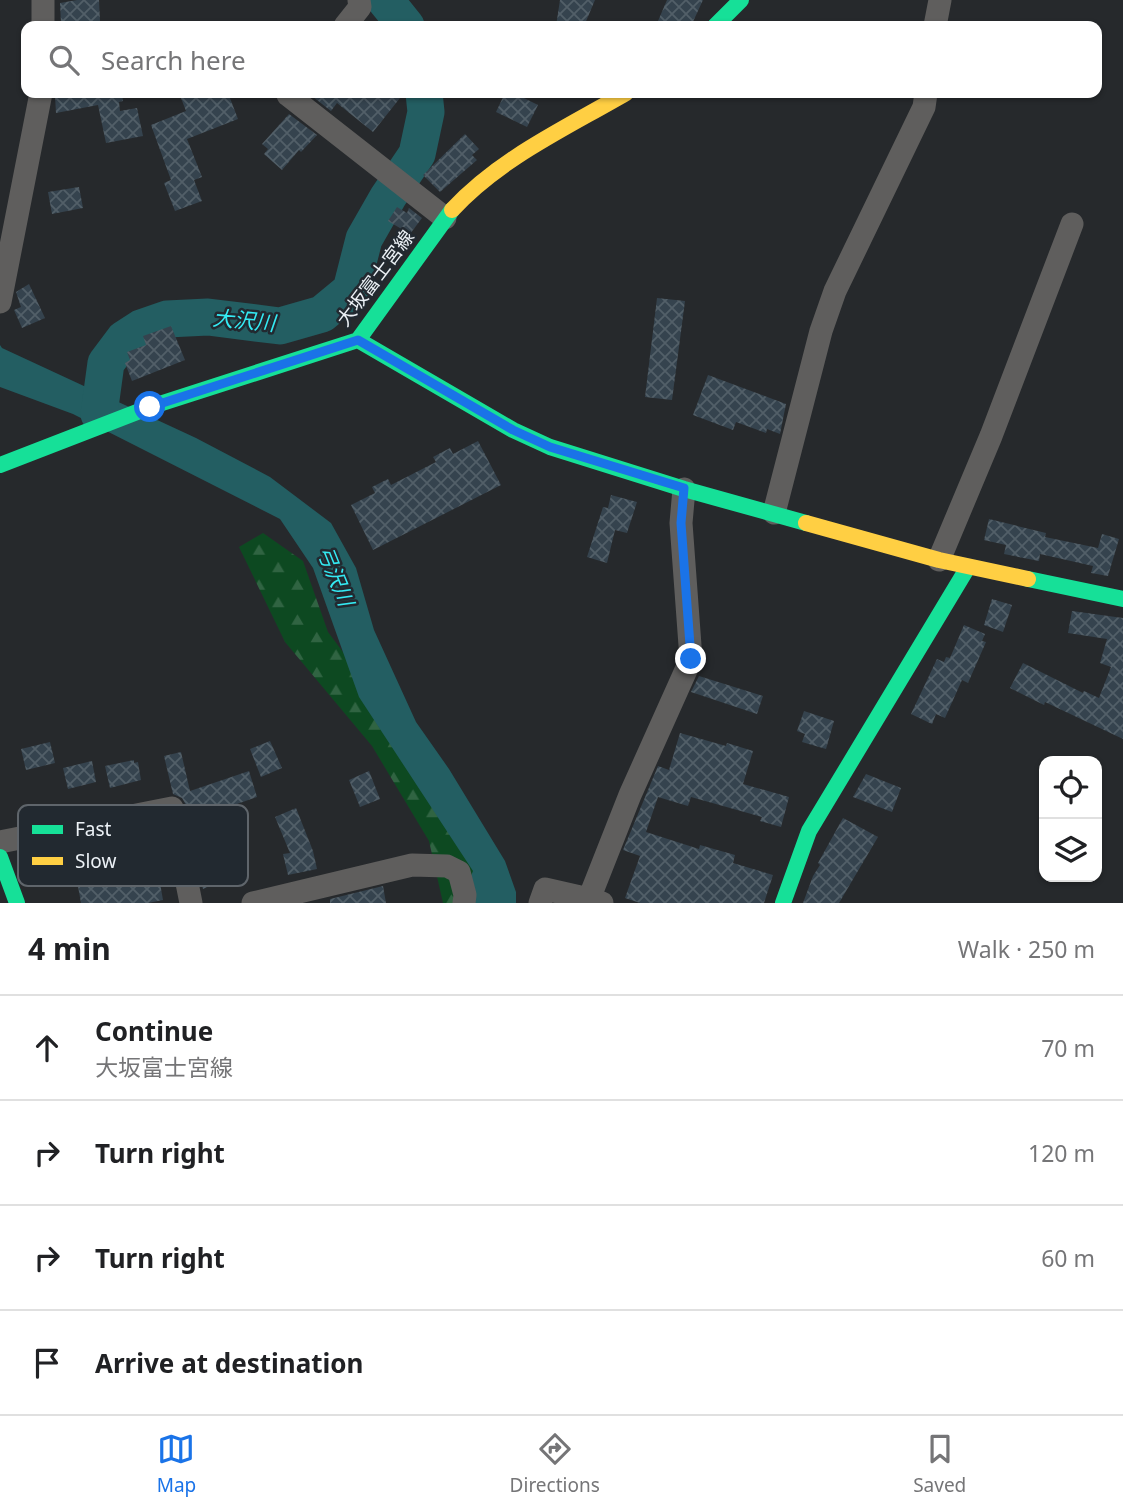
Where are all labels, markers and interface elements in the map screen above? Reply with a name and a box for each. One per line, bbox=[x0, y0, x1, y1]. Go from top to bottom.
search box bbox=[21, 21, 1102, 98]
icon: search bbox=[45, 41, 83, 79]
text: Search here bbox=[101, 42, 246, 78]
street label: 大坂富士宮線 bbox=[330, 225, 420, 331]
water label: 大沢川 bbox=[211, 303, 279, 337]
route start bbox=[134, 391, 165, 422]
water label: 弓沢川 bbox=[311, 541, 361, 612]
route end bbox=[675, 643, 706, 674]
map controls bbox=[1039, 756, 1102, 882]
button: locate bbox=[1039, 756, 1102, 819]
legend bbox=[18, 805, 248, 886]
text: Fast bbox=[75, 816, 112, 842]
button: layers bbox=[1039, 819, 1102, 882]
text: Slow bbox=[75, 848, 116, 874]
text: 4 min bbox=[28, 928, 111, 969]
text: Walk · 250 m bbox=[958, 933, 1095, 965]
text: Continue bbox=[95, 1013, 213, 1049]
icon: ahead bbox=[28, 1029, 66, 1067]
text: 70 m bbox=[1041, 1032, 1095, 1064]
text: 大坂富士宮線 bbox=[95, 1051, 233, 1083]
icon: right bbox=[28, 1134, 66, 1172]
text: Turn right bbox=[95, 1135, 225, 1171]
text: 120 m bbox=[1028, 1137, 1095, 1169]
icon: right bbox=[28, 1239, 66, 1277]
text: Turn right bbox=[95, 1240, 225, 1276]
text: 60 m bbox=[1041, 1242, 1095, 1274]
icon: arrive bbox=[28, 1344, 66, 1382]
text: Arrive at destination bbox=[95, 1345, 364, 1381]
tab: Map bbox=[157, 1430, 196, 1498]
tab: Directions bbox=[510, 1430, 600, 1498]
tab: Saved bbox=[913, 1430, 966, 1498]

